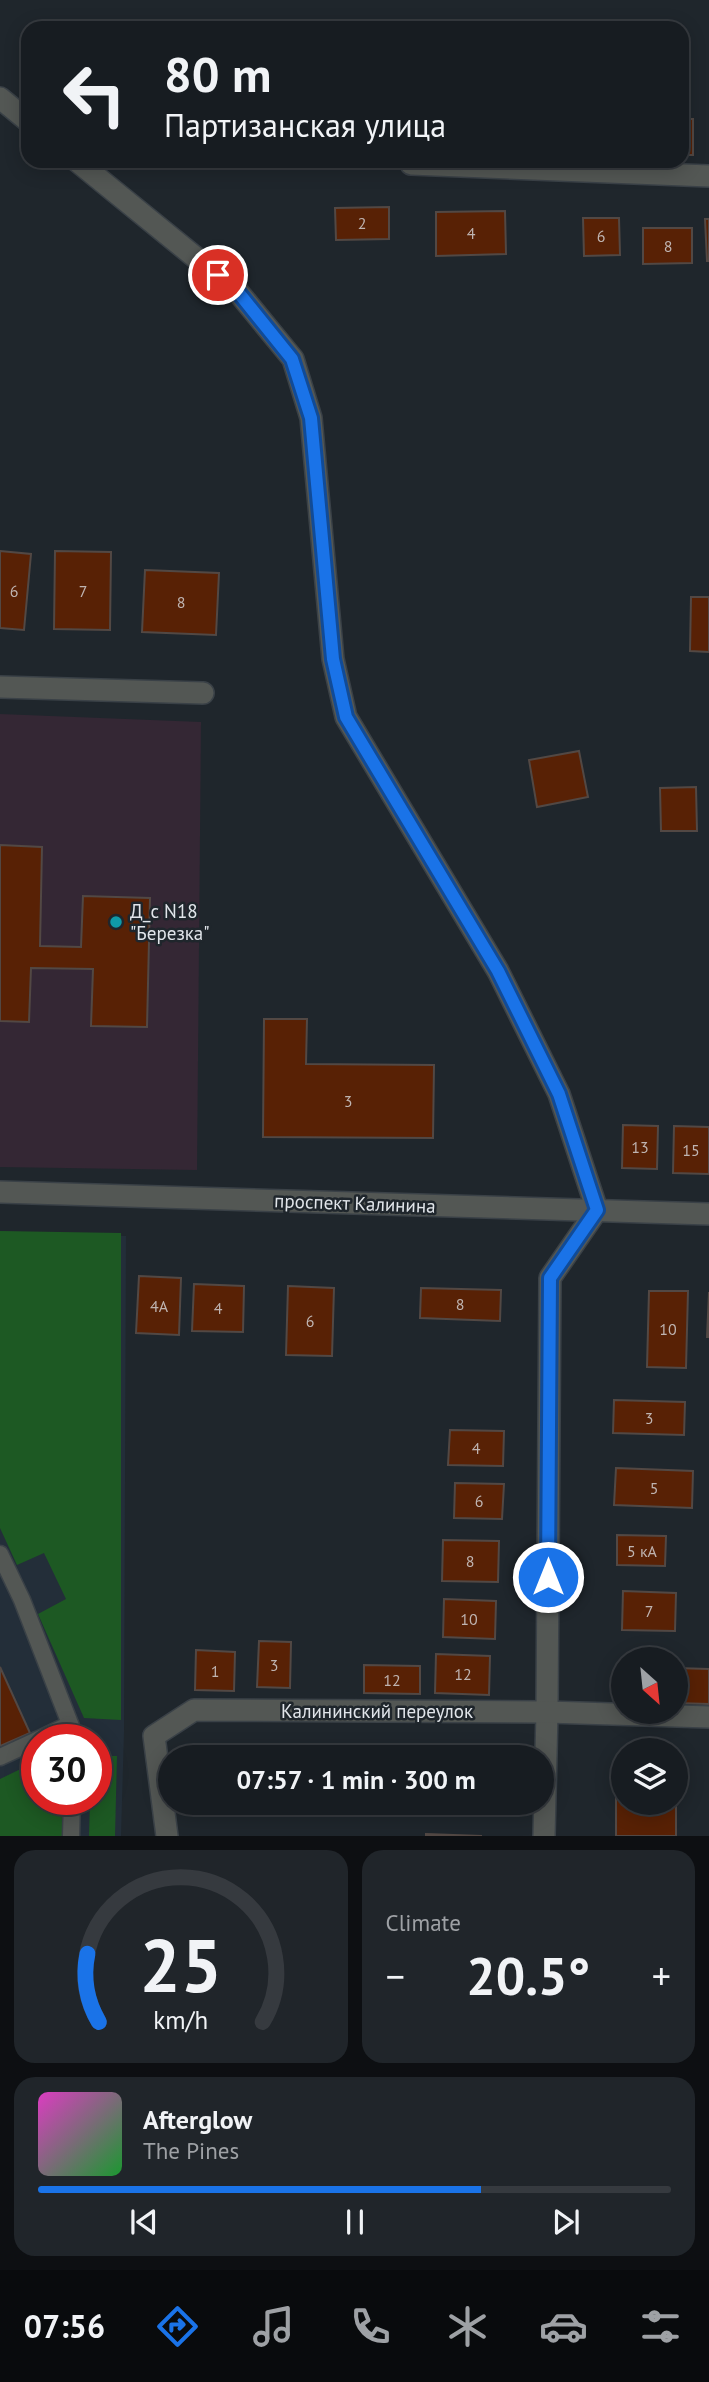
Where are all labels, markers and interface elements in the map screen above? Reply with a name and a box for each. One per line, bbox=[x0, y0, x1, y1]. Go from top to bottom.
text: 80 m bbox=[164, 42, 271, 106]
icon: left bbox=[49, 49, 140, 140]
text: Партизанская улица bbox=[164, 104, 446, 146]
house number: 2 bbox=[358, 213, 366, 233]
house number: 4 bbox=[467, 223, 476, 243]
house number: 6 bbox=[597, 226, 605, 246]
house number: 8 bbox=[664, 236, 672, 256]
pin bbox=[188, 245, 248, 305]
icon: arrive bbox=[199, 256, 237, 294]
house number: 6 bbox=[10, 581, 18, 601]
house number: 7 bbox=[79, 581, 87, 601]
house number: 8 bbox=[177, 592, 185, 612]
place label: Д_с N18 "Березка" bbox=[130, 899, 210, 945]
marker: Д_с N18 "Березка" bbox=[108, 914, 124, 930]
house number: 3 bbox=[344, 1091, 352, 1111]
house number: 13 bbox=[631, 1137, 649, 1157]
house number: 15 bbox=[682, 1140, 700, 1160]
street label: проспект Калинина bbox=[274, 1188, 436, 1218]
house number: 8 bbox=[456, 1294, 464, 1314]
house number: 4А bbox=[150, 1296, 169, 1316]
house number: 4 bbox=[214, 1298, 223, 1318]
house number: 6 bbox=[306, 1311, 314, 1331]
house number: 10 bbox=[659, 1319, 677, 1339]
house number: 3 bbox=[645, 1408, 653, 1428]
house number: 4 bbox=[472, 1438, 481, 1458]
house number: 5 bbox=[650, 1478, 658, 1498]
house number: 6 bbox=[475, 1491, 483, 1511]
position arrow bbox=[511, 1540, 585, 1614]
house number: 5 кА bbox=[627, 1541, 658, 1561]
house number: 8 bbox=[466, 1551, 474, 1571]
house number: 7 bbox=[645, 1601, 653, 1621]
house number: 10 bbox=[460, 1609, 478, 1629]
north arrow bbox=[611, 1647, 688, 1724]
map controls bbox=[611, 1647, 688, 1815]
house number: 3 bbox=[270, 1655, 278, 1675]
house number: 1 bbox=[211, 1661, 219, 1681]
house number: 12 bbox=[454, 1664, 472, 1684]
house number: 12 bbox=[383, 1670, 401, 1690]
street label: Калининский переулок bbox=[281, 1699, 473, 1723]
speed limit sign: 30 bbox=[21, 1724, 112, 1815]
button: layers bbox=[611, 1738, 688, 1815]
text: 07:57 · 1 min · 300 m bbox=[236, 1763, 476, 1796]
text: Climate bbox=[386, 1908, 461, 1937]
text: 25 bbox=[139, 1919, 222, 2013]
text: 20.5° bbox=[466, 1942, 590, 2009]
text: − bbox=[386, 1951, 405, 2000]
text: + bbox=[652, 1951, 671, 2000]
text: km/h bbox=[153, 2004, 208, 2036]
text: Afterglow bbox=[143, 2103, 252, 2136]
text: The Pines bbox=[143, 2136, 239, 2165]
icon: previous bbox=[125, 2203, 163, 2241]
icon: pause bbox=[336, 2203, 374, 2241]
icon: next bbox=[547, 2203, 585, 2241]
icon: directions bbox=[153, 2302, 202, 2351]
icon: music bbox=[249, 2302, 298, 2351]
icon: phone bbox=[346, 2302, 395, 2351]
icon: climate bbox=[443, 2302, 492, 2351]
icon: car bbox=[539, 2302, 588, 2351]
icon: filters bbox=[636, 2302, 685, 2351]
text: 07:56 bbox=[24, 2305, 105, 2347]

